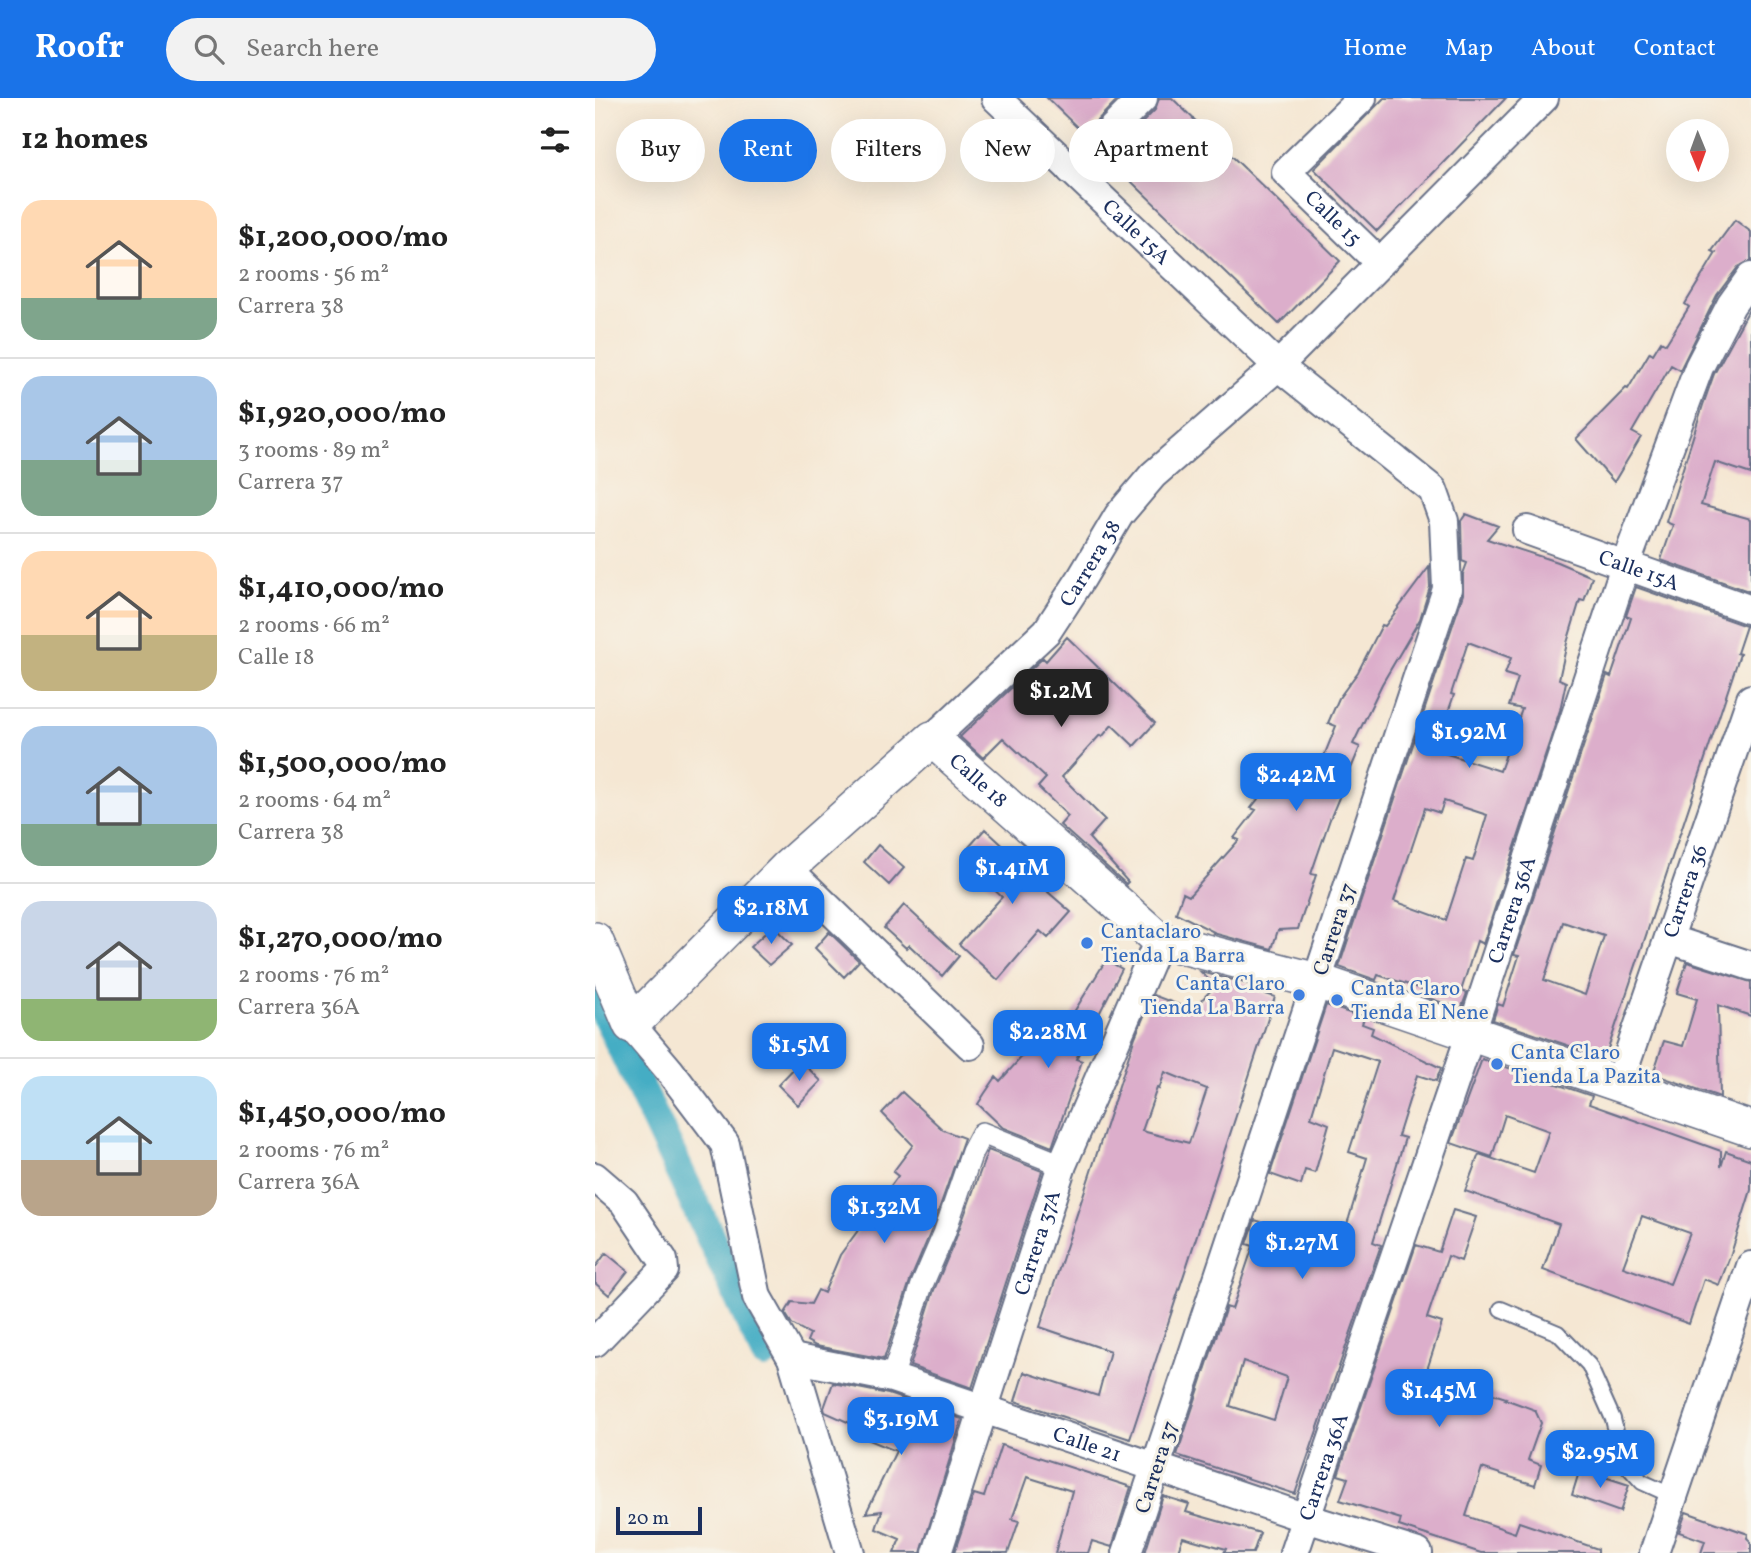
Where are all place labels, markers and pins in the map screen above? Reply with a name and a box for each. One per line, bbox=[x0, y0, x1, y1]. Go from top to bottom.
pin: $1.2M bbox=[1012, 670, 1110, 729]
pin: $1.92M bbox=[1412, 710, 1526, 770]
pin: $2.42M bbox=[1239, 754, 1353, 813]
pin: $1.41M bbox=[955, 846, 1069, 906]
pin: $2.18M bbox=[714, 886, 828, 946]
place label: Cantaclaro Tienda La Barra bbox=[1101, 918, 1246, 971]
marker: Cantaclaro Tienda La Barra bbox=[1079, 935, 1095, 951]
place label: Canta Claro Tienda La Barra bbox=[1140, 970, 1285, 1023]
place label: Canta Claro Tienda El Nene bbox=[1351, 975, 1489, 1028]
marker: Canta Claro Tienda La Barra bbox=[1291, 987, 1307, 1003]
marker: Canta Claro Tienda El Nene bbox=[1329, 992, 1345, 1008]
pin: $2.28M bbox=[991, 1010, 1105, 1070]
pin: $1.5M bbox=[750, 1024, 848, 1083]
place label: Canta Claro Tienda La Pazita bbox=[1511, 1039, 1661, 1092]
marker: Canta Claro Tienda La Pazita bbox=[1489, 1056, 1505, 1072]
pin: $1.32M bbox=[827, 1186, 941, 1245]
pin: $1.27M bbox=[1245, 1222, 1359, 1281]
pin: $1.45M bbox=[1382, 1370, 1496, 1429]
pin: $3.19M bbox=[844, 1398, 958, 1457]
pin: $2.95M bbox=[1543, 1430, 1657, 1490]

